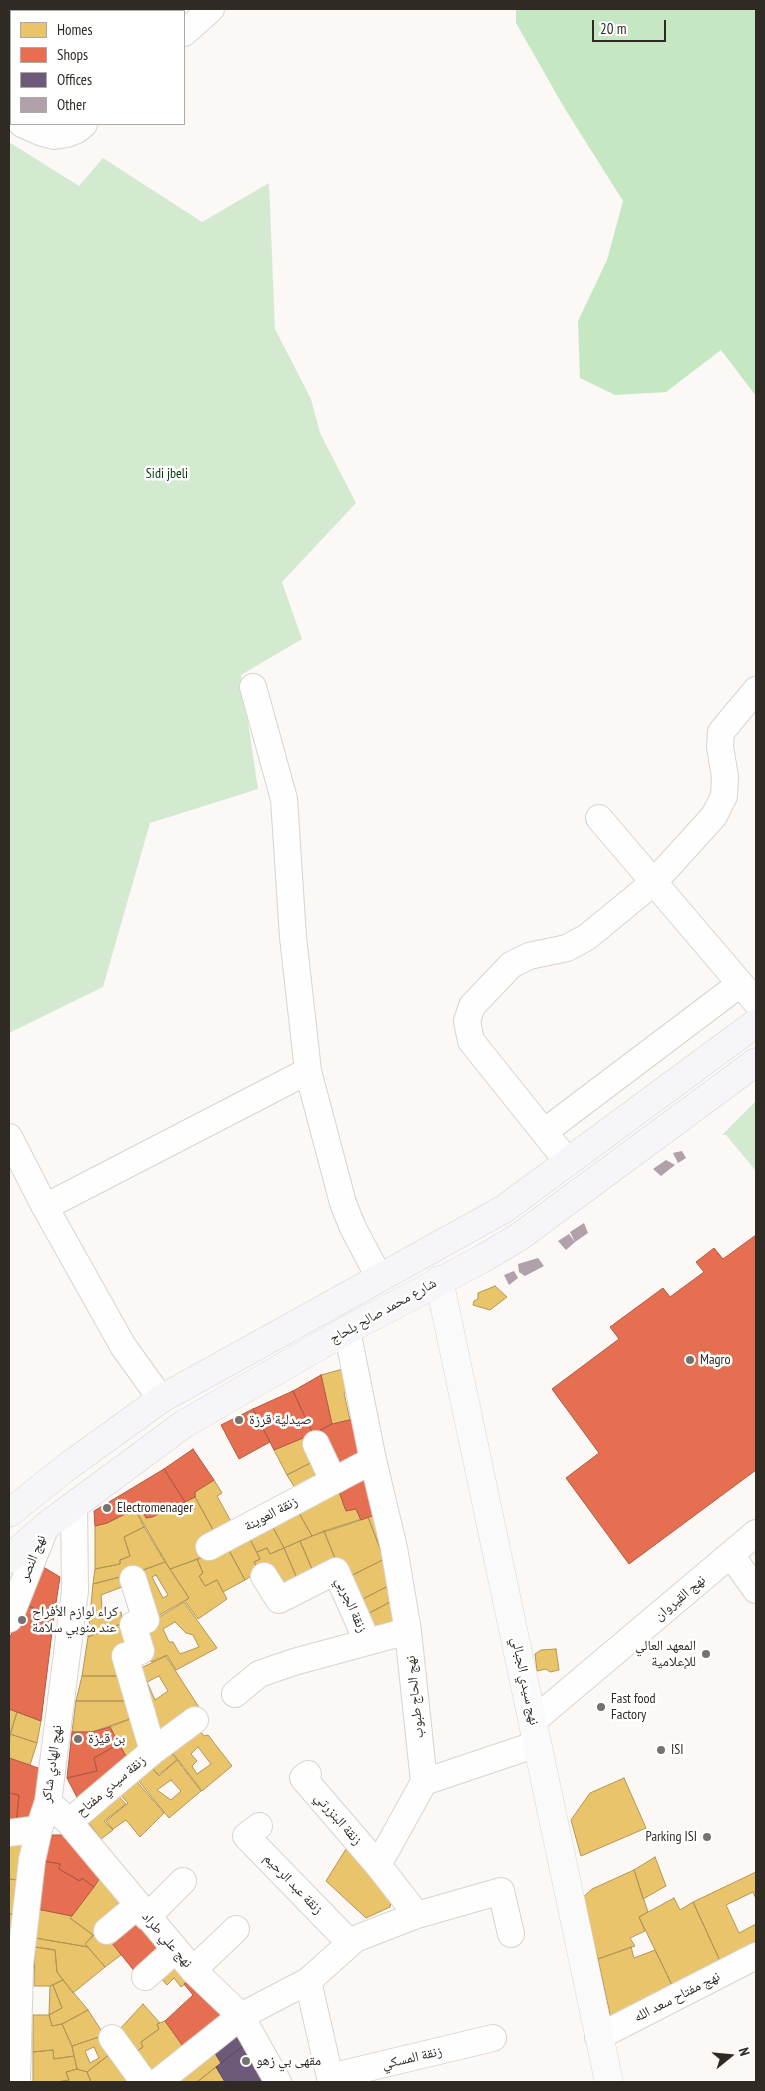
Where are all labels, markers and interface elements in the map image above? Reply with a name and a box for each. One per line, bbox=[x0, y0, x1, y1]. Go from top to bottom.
legend bbox=[10, 10, 185, 125]
scale bar bbox=[595, 10, 669, 42]
text: 20 m bbox=[600, 19, 626, 38]
text: Homes bbox=[57, 20, 93, 39]
text: Shops bbox=[57, 45, 88, 64]
text: Offices bbox=[57, 70, 92, 89]
text: Other bbox=[57, 95, 86, 114]
park label: Sidi jbeli bbox=[146, 466, 188, 482]
street label: شارع محمد صالح بلحاج bbox=[327, 1275, 439, 1347]
place label: Magro bbox=[700, 1352, 730, 1368]
marker: Magro bbox=[684, 1354, 696, 1366]
place label: صيدلية قرزة bbox=[249, 1412, 312, 1428]
marker: صيدلية قرزة bbox=[233, 1414, 245, 1426]
street label: زنقة العوينة bbox=[242, 1493, 300, 1535]
place label: Electromenager bbox=[117, 1500, 193, 1516]
marker: Electromenager bbox=[101, 1502, 113, 1514]
street label: نهج النصر bbox=[16, 1532, 50, 1584]
street label: نهج القيروان bbox=[651, 1572, 709, 1624]
street label: زنقة الجربي bbox=[331, 1575, 371, 1635]
place label: كراء لوازم الأفراح عند منوبي سلامة bbox=[32, 1604, 118, 1636]
marker: كراء لوازم الأفراح عند منوبي سلامة bbox=[16, 1614, 28, 1626]
street label: نهج سيدي الجبالي bbox=[507, 1635, 543, 1727]
place label: المعهد العالي للإعلامية bbox=[635, 1638, 696, 1670]
marker: المعهد العالي للإعلامية bbox=[700, 1648, 712, 1660]
street label: نهج الحاج طبوب bbox=[402, 1655, 428, 1739]
place label: Fast food Factory bbox=[611, 1691, 656, 1724]
marker: Fast food Factory bbox=[595, 1701, 607, 1713]
street label: نهج الهادي شاكر bbox=[38, 1724, 66, 1804]
place label: بن قيزة bbox=[88, 1731, 125, 1747]
marker: بن قيزة bbox=[72, 1733, 84, 1745]
place label: ISI bbox=[671, 1742, 684, 1758]
marker: ISI bbox=[655, 1744, 667, 1756]
street label: زنقة سيدي مفتاح bbox=[73, 1752, 149, 1820]
street label: زنقة البنزرتي bbox=[311, 1789, 365, 1849]
place label: Parking ISI bbox=[645, 1829, 697, 1845]
marker: Parking ISI bbox=[701, 1831, 713, 1843]
street label: زنقة عبد الرحيم bbox=[260, 1850, 326, 1918]
street label: نهج علي طراد bbox=[138, 1909, 196, 1971]
street label: نهج مفتاح سعد الله bbox=[631, 1968, 723, 2026]
north arrow bbox=[705, 2031, 755, 2081]
street label: زنقة المسكي bbox=[380, 2043, 444, 2073]
text: N bbox=[735, 2045, 754, 2058]
place label: مقهى بي زهو bbox=[256, 2053, 321, 2069]
marker: مقهى بي زهو bbox=[240, 2055, 252, 2067]

